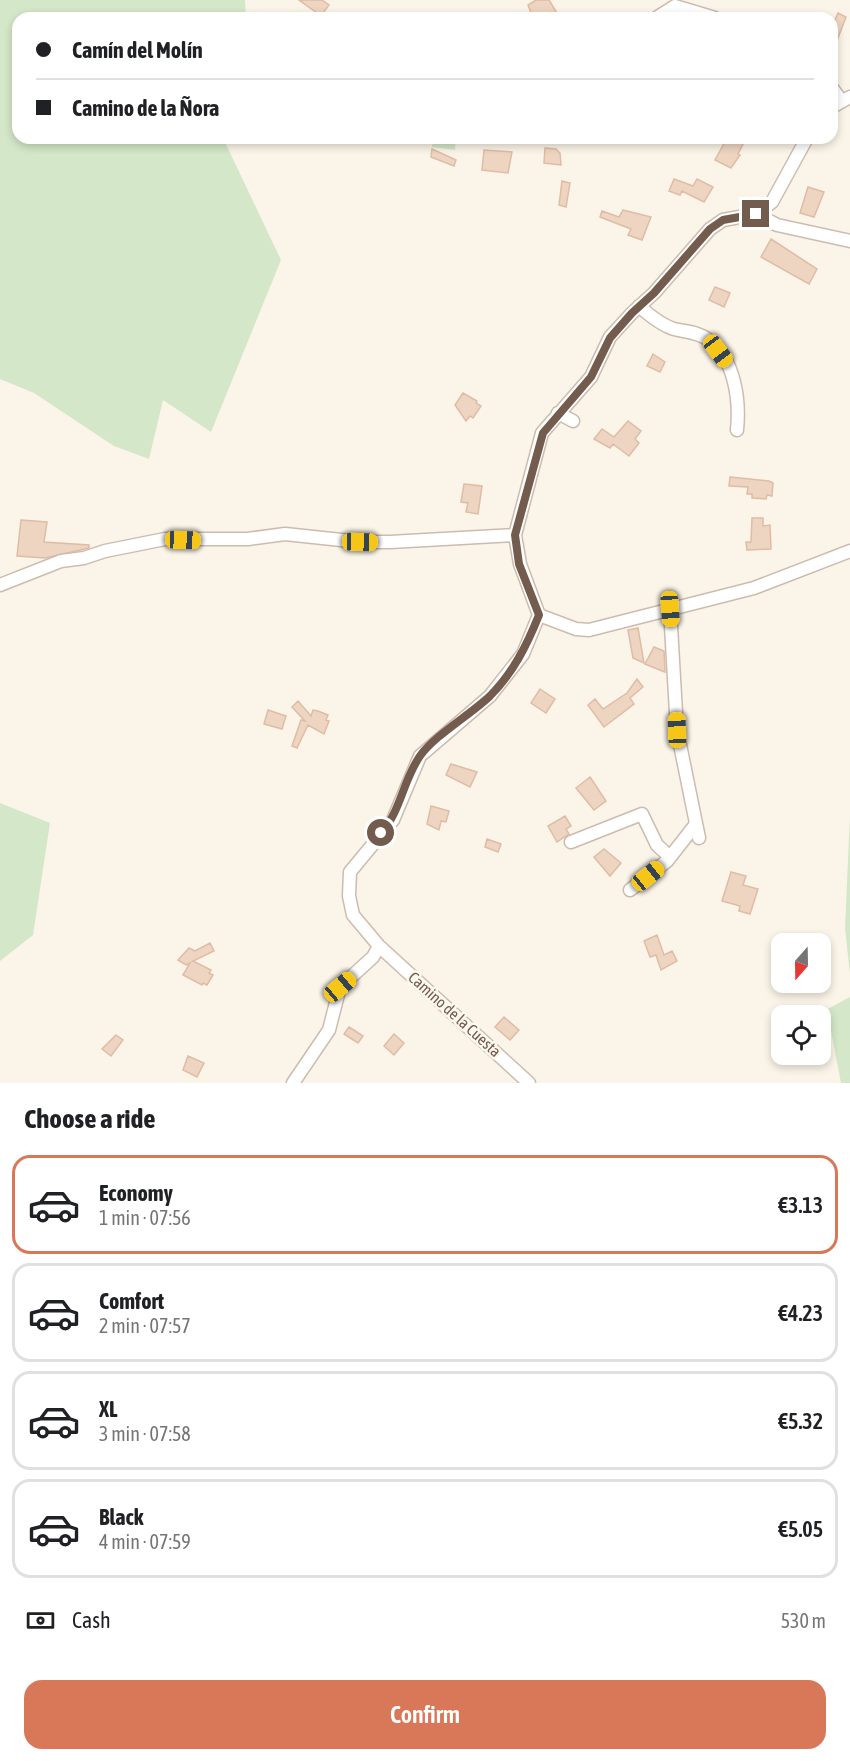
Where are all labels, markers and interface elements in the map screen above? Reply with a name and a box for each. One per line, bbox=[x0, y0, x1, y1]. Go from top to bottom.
text: Camín del Molín bbox=[72, 37, 203, 63]
text: Camino de la Ñora bbox=[72, 95, 219, 121]
route end bbox=[742, 200, 769, 227]
car bbox=[700, 331, 736, 371]
car bbox=[165, 530, 201, 550]
car bbox=[342, 533, 378, 551]
car bbox=[660, 590, 680, 628]
car bbox=[667, 712, 687, 748]
route start bbox=[367, 819, 394, 846]
car bbox=[628, 858, 668, 894]
north arrow bbox=[771, 933, 831, 993]
map controls bbox=[771, 933, 831, 1065]
street label: Camino de la Cuesta bbox=[405, 968, 505, 1060]
car bbox=[320, 969, 360, 1005]
button: locate bbox=[771, 1005, 831, 1065]
text: Choose a ride bbox=[24, 1103, 156, 1134]
icon: car bbox=[27, 1178, 81, 1232]
text: Economy bbox=[99, 1180, 173, 1206]
text: €3.13 bbox=[778, 1192, 823, 1218]
text: 1 min · 07:56 bbox=[99, 1206, 191, 1229]
icon: car bbox=[27, 1286, 81, 1340]
text: Comfort bbox=[99, 1288, 164, 1314]
text: €4.23 bbox=[778, 1300, 823, 1326]
text: 2 min · 07:57 bbox=[99, 1314, 191, 1337]
icon: car bbox=[27, 1394, 81, 1448]
text: XL bbox=[99, 1396, 117, 1422]
text: €5.32 bbox=[778, 1408, 823, 1434]
text: 3 min · 07:58 bbox=[99, 1422, 191, 1445]
icon: car bbox=[27, 1502, 81, 1556]
text: Black bbox=[99, 1504, 143, 1530]
text: €5.05 bbox=[778, 1516, 823, 1542]
text: 4 min · 07:59 bbox=[99, 1530, 191, 1553]
icon: cash bbox=[24, 1604, 57, 1637]
text: Cash bbox=[72, 1607, 111, 1633]
text: 530 m bbox=[781, 1609, 826, 1632]
button: Confirm bbox=[24, 1680, 826, 1749]

